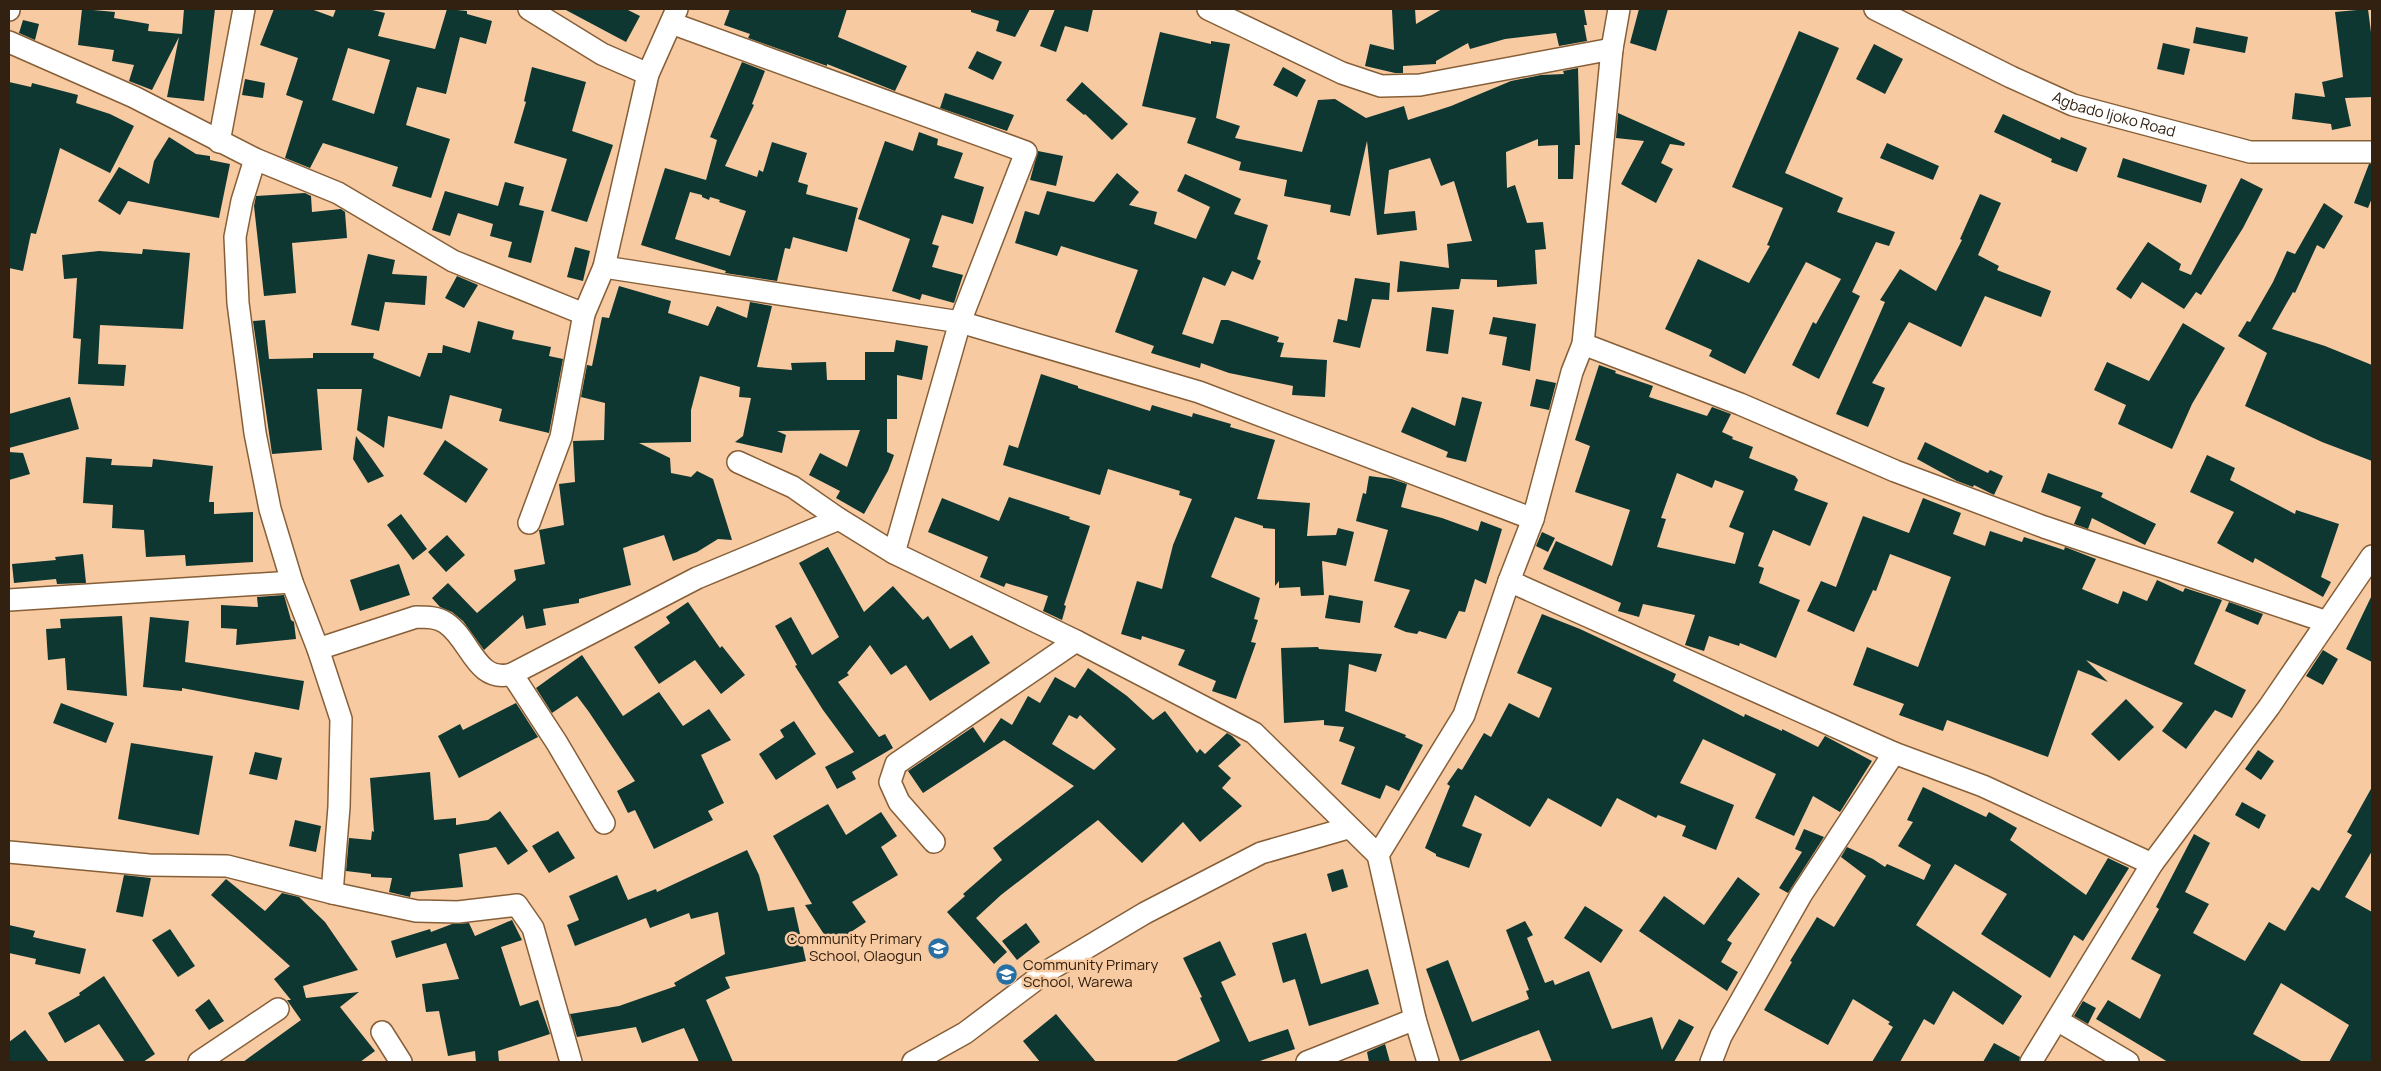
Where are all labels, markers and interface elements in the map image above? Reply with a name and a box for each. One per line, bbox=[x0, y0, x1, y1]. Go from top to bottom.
street label: Agbado Ijoko Road bbox=[2049, 86, 2178, 142]
place label: Community Primary School, Olaogun bbox=[787, 928, 922, 966]
school or university icon: Community Primary School, Olaogun bbox=[926, 936, 950, 960]
place label: Community Primary School, Warewa bbox=[1023, 954, 1158, 992]
school or university icon: Community Primary School, Warewa bbox=[995, 962, 1019, 986]

